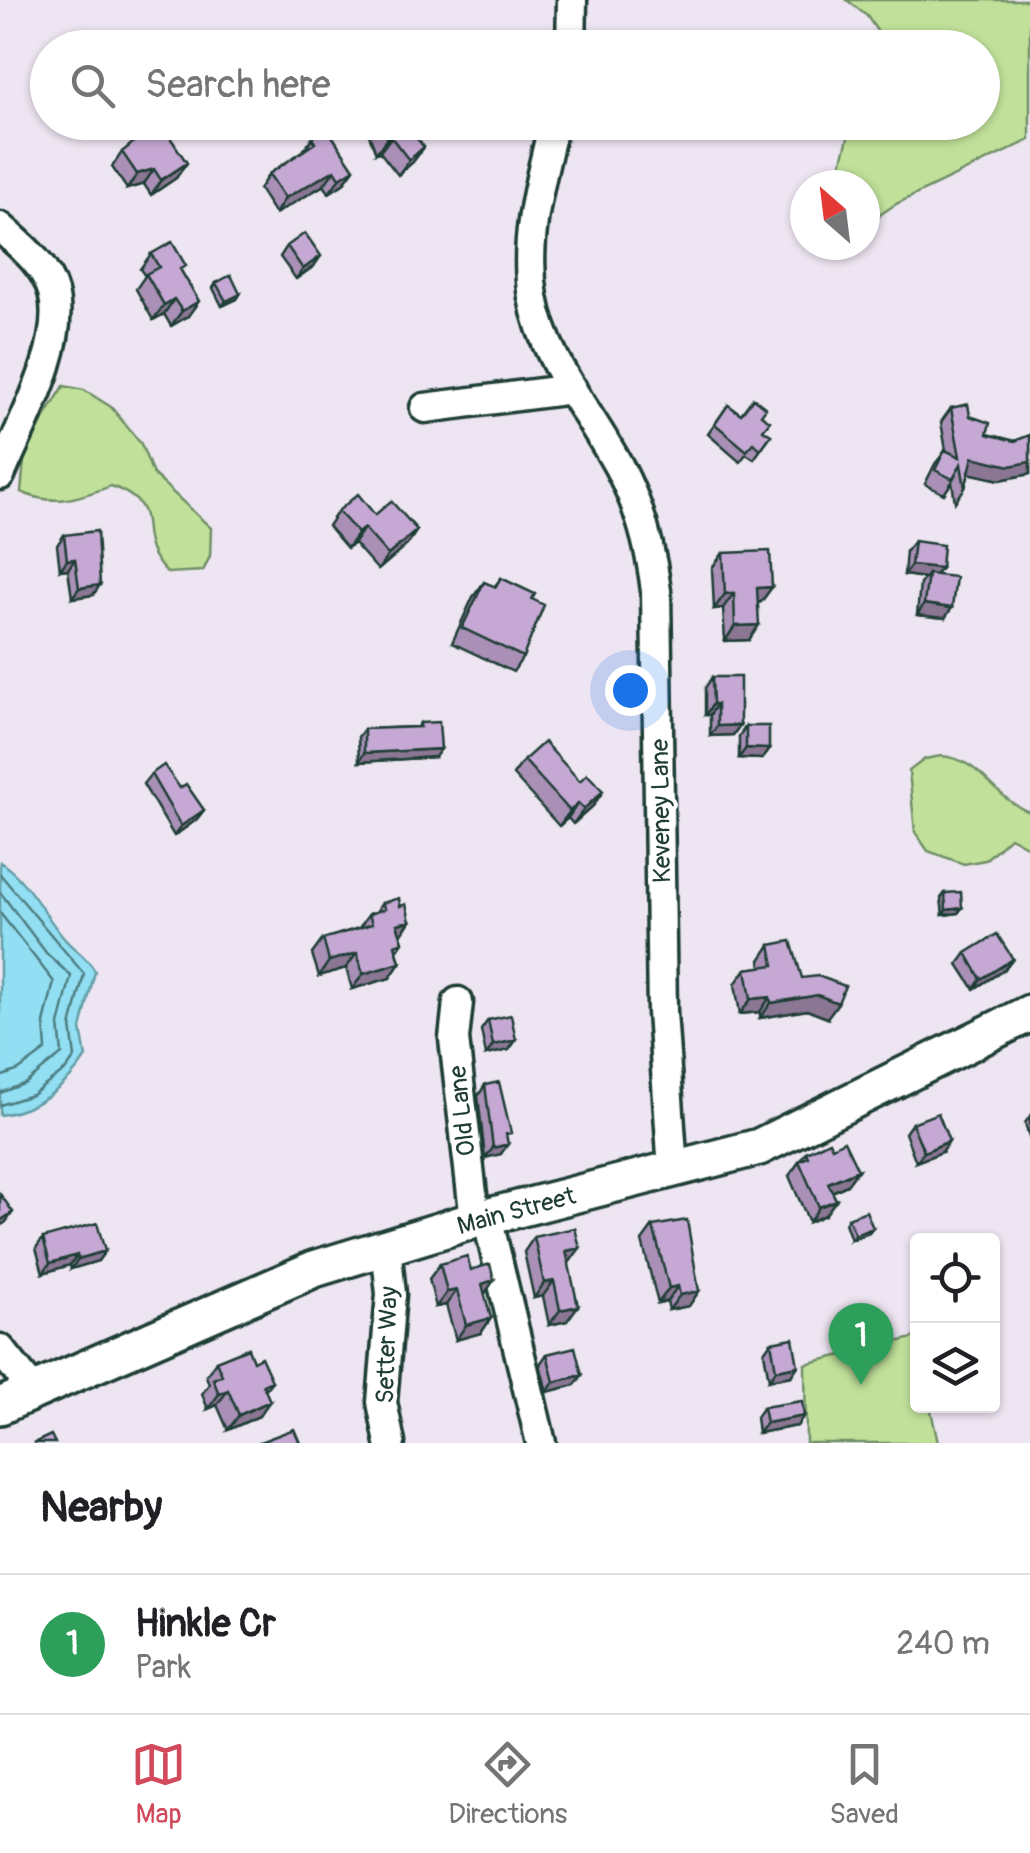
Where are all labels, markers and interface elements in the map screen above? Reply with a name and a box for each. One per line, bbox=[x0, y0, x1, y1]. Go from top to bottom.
search box bbox=[30, 30, 1000, 140]
icon: search bbox=[65, 58, 120, 113]
text: Search here bbox=[145, 61, 331, 109]
north arrow bbox=[790, 170, 880, 260]
your location bbox=[605, 665, 656, 716]
street label: Keveney Lane bbox=[645, 738, 678, 883]
street label: Old Lane bbox=[442, 1063, 483, 1158]
street label: Main Street bbox=[454, 1181, 580, 1242]
map controls bbox=[910, 1233, 1000, 1413]
button: locate bbox=[910, 1233, 1000, 1323]
street label: Setter Way bbox=[370, 1286, 405, 1404]
pin: 1 bbox=[828, 1302, 894, 1385]
button: layers bbox=[910, 1323, 1000, 1413]
text: Nearby bbox=[40, 1482, 162, 1534]
text: Hinkle Cr bbox=[135, 1600, 276, 1648]
text: 1 bbox=[66, 1624, 79, 1664]
text: 240 m bbox=[896, 1624, 990, 1664]
text: Park bbox=[135, 1648, 191, 1688]
tab: Map bbox=[131, 1737, 186, 1832]
tab: Directions bbox=[448, 1737, 567, 1832]
tab: Saved bbox=[829, 1737, 899, 1832]

